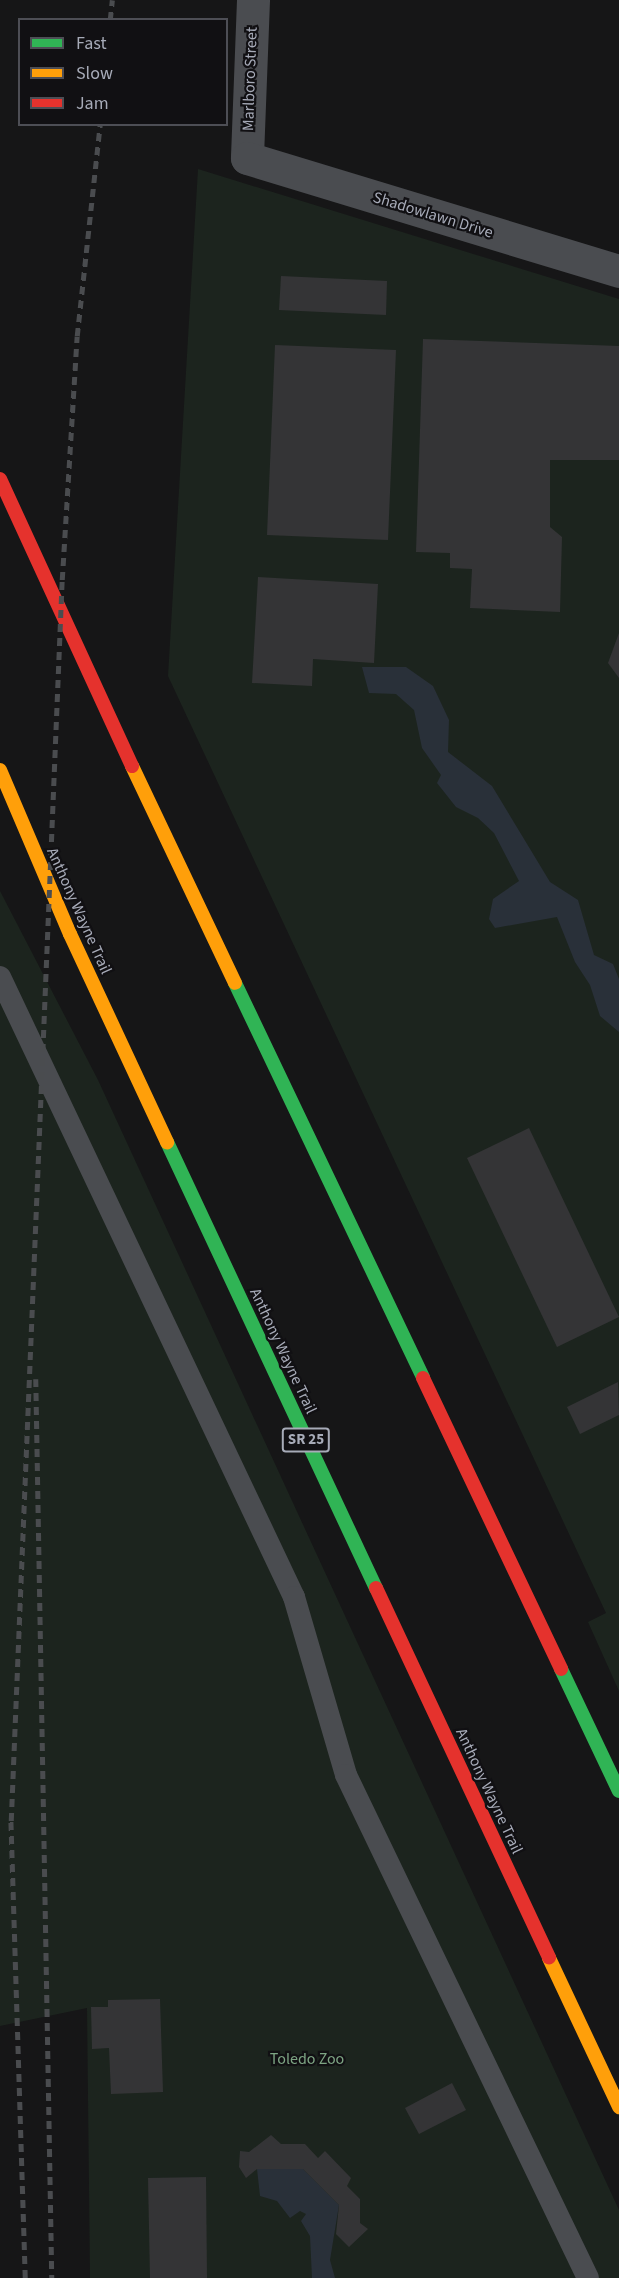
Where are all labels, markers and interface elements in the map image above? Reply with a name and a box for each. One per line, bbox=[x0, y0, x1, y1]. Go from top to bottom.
legend bbox=[18, 18, 228, 126]
street label: Marlboro Street bbox=[239, 27, 261, 131]
text: Fast bbox=[76, 31, 107, 56]
text: Slow bbox=[76, 61, 113, 86]
text: Jam bbox=[76, 91, 109, 116]
street label: Shadowlawn Drive bbox=[371, 188, 495, 242]
street label: Anthony Wayne Trail bbox=[42, 845, 116, 977]
street label: Anthony Wayne Trail bbox=[245, 1285, 321, 1417]
road number: SR 25 bbox=[280, 1428, 332, 1452]
street label: Anthony Wayne Trail bbox=[451, 1725, 527, 1857]
park label: Toledo Zoo bbox=[270, 2049, 344, 2069]

